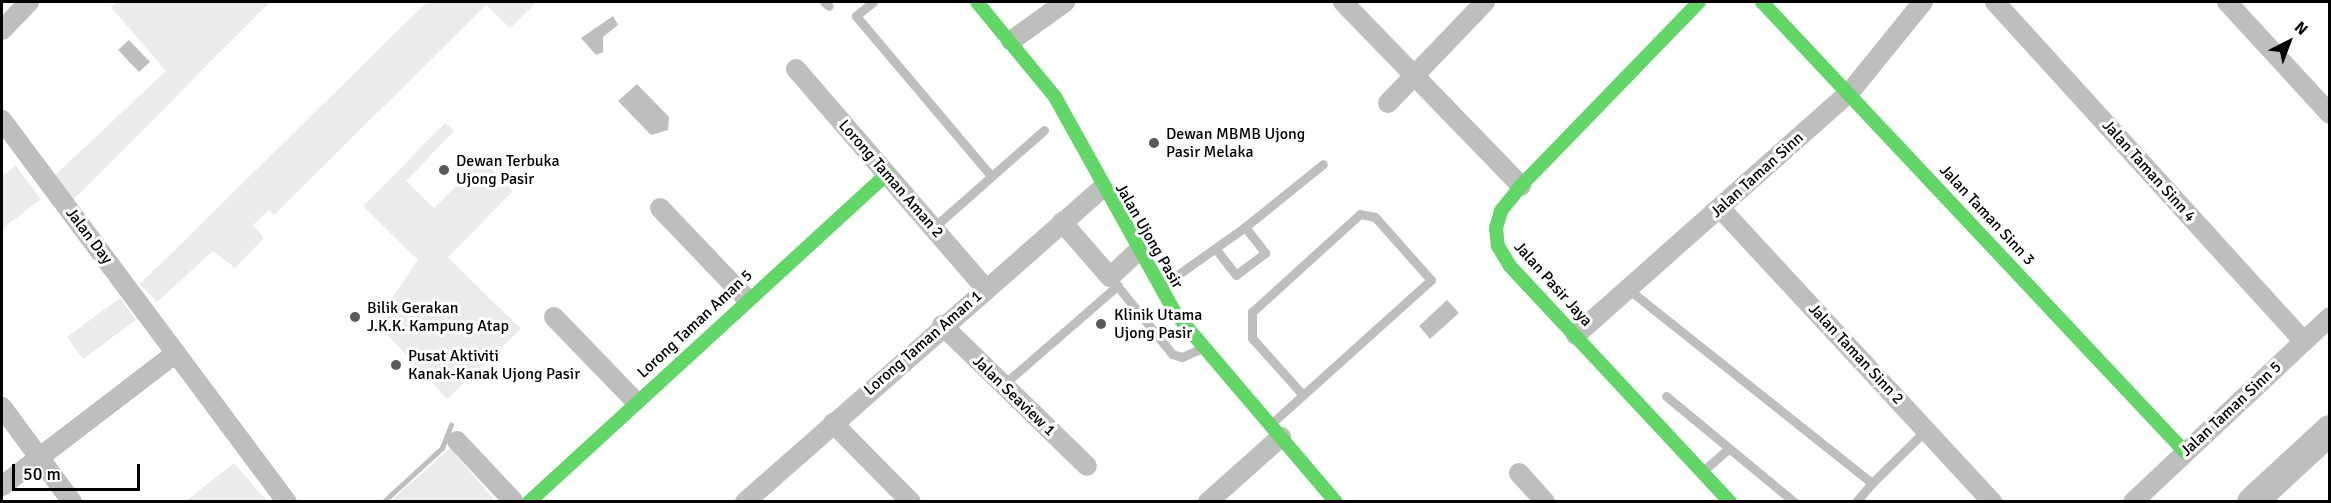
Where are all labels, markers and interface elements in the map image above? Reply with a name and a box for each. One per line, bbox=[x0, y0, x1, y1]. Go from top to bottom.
north arrow bbox=[2259, 12, 2319, 72]
text: N bbox=[2290, 17, 2312, 40]
street label: Lorong Taman Aman 2 bbox=[834, 116, 948, 242]
street label: Jalan Taman Sinn 4 bbox=[2098, 116, 2200, 226]
place label: Dewan MBMB Ujong Pasir Melaka bbox=[1166, 124, 1305, 162]
street label: Jalan Taman Sinn bbox=[1707, 128, 1807, 222]
marker: Dewan MBMB Ujong Pasir Melaka bbox=[1147, 136, 1161, 150]
place label: Dewan Terbuka Ujong Pasir bbox=[456, 151, 560, 189]
street label: Jalan Taman Sinn 3 bbox=[1935, 161, 2039, 269]
marker: Dewan Terbuka Ujong Pasir bbox=[437, 163, 451, 177]
street label: Jalan Ujong Pasir bbox=[1111, 180, 1187, 292]
street label: Jalan Day bbox=[62, 204, 116, 268]
street label: Jalan Pasir Jaya bbox=[1510, 238, 1596, 330]
street label: Lorong Taman Aman 5 bbox=[633, 266, 757, 382]
street label: Lorong Taman Aman 1 bbox=[860, 286, 986, 400]
place label: Bilik Gerakan J.K.K. Kampung Atap bbox=[367, 298, 509, 336]
street label: Jalan Taman Sinn 2 bbox=[1804, 300, 1908, 408]
place label: Klinik Utama Ujong Pasir bbox=[1114, 305, 1202, 343]
marker: Bilik Gerakan J.K.K. Kampung Atap bbox=[348, 310, 362, 324]
marker: Klinik Utama Ujong Pasir bbox=[1092, 315, 1110, 333]
place label: Pusat Aktiviti Kanak-Kanak Ujong Pasir bbox=[408, 346, 580, 384]
street label: Jalan Seaview 1 bbox=[969, 352, 1059, 440]
street label: Jalan Taman Sinn 5 bbox=[2177, 357, 2285, 461]
marker: Pusat Aktiviti Kanak-Kanak Ujong Pasir bbox=[389, 358, 403, 372]
scale bar bbox=[15, 452, 142, 490]
text: 50 m bbox=[23, 463, 61, 485]

